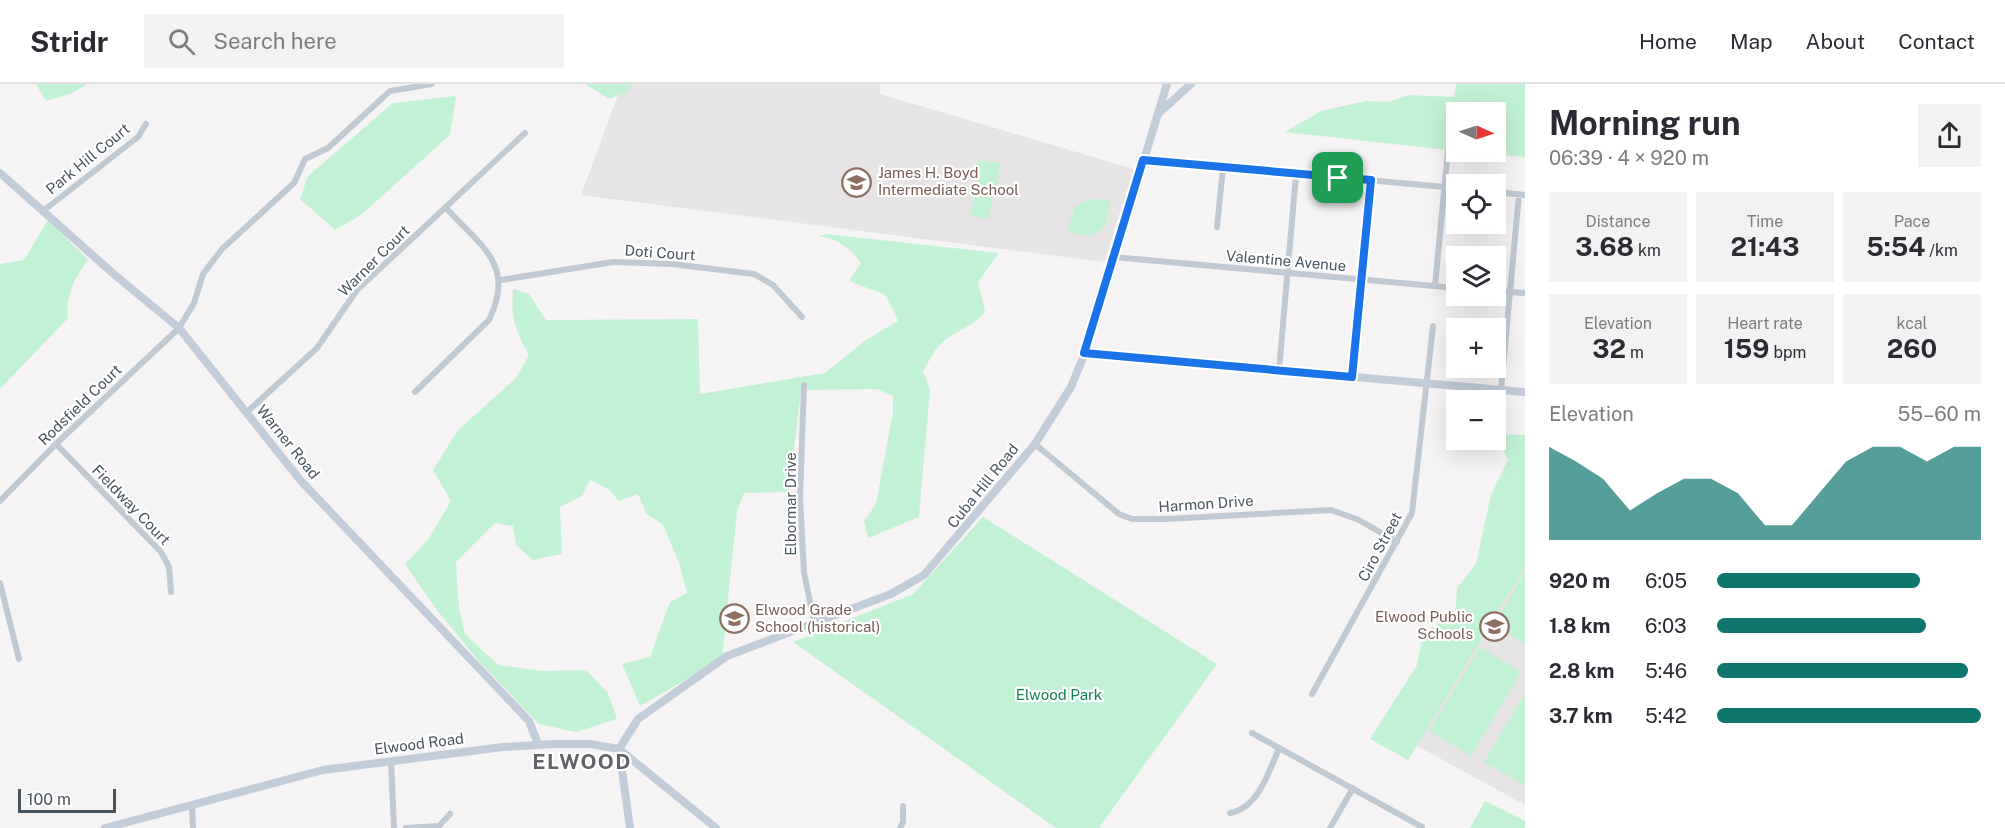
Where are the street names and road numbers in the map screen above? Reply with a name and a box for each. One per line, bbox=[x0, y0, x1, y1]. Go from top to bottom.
street label: Park Hill Court bbox=[43, 120, 133, 197]
street label: Warner Court bbox=[335, 221, 413, 300]
street label: Doti Court bbox=[624, 242, 696, 263]
street label: Valentine Avenue bbox=[1225, 247, 1347, 274]
street label: Rodsfield Court bbox=[35, 361, 125, 449]
street label: Warner Road bbox=[253, 401, 323, 482]
street label: Cuba Hill Road bbox=[944, 440, 1022, 531]
street label: Elbormar Drive bbox=[782, 452, 799, 556]
street label: Fieldway Court bbox=[89, 461, 174, 548]
street label: Harmon Drive bbox=[1158, 492, 1254, 515]
street label: Ciro Street bbox=[1354, 509, 1405, 584]
street label: Elwood Road bbox=[373, 730, 465, 757]

